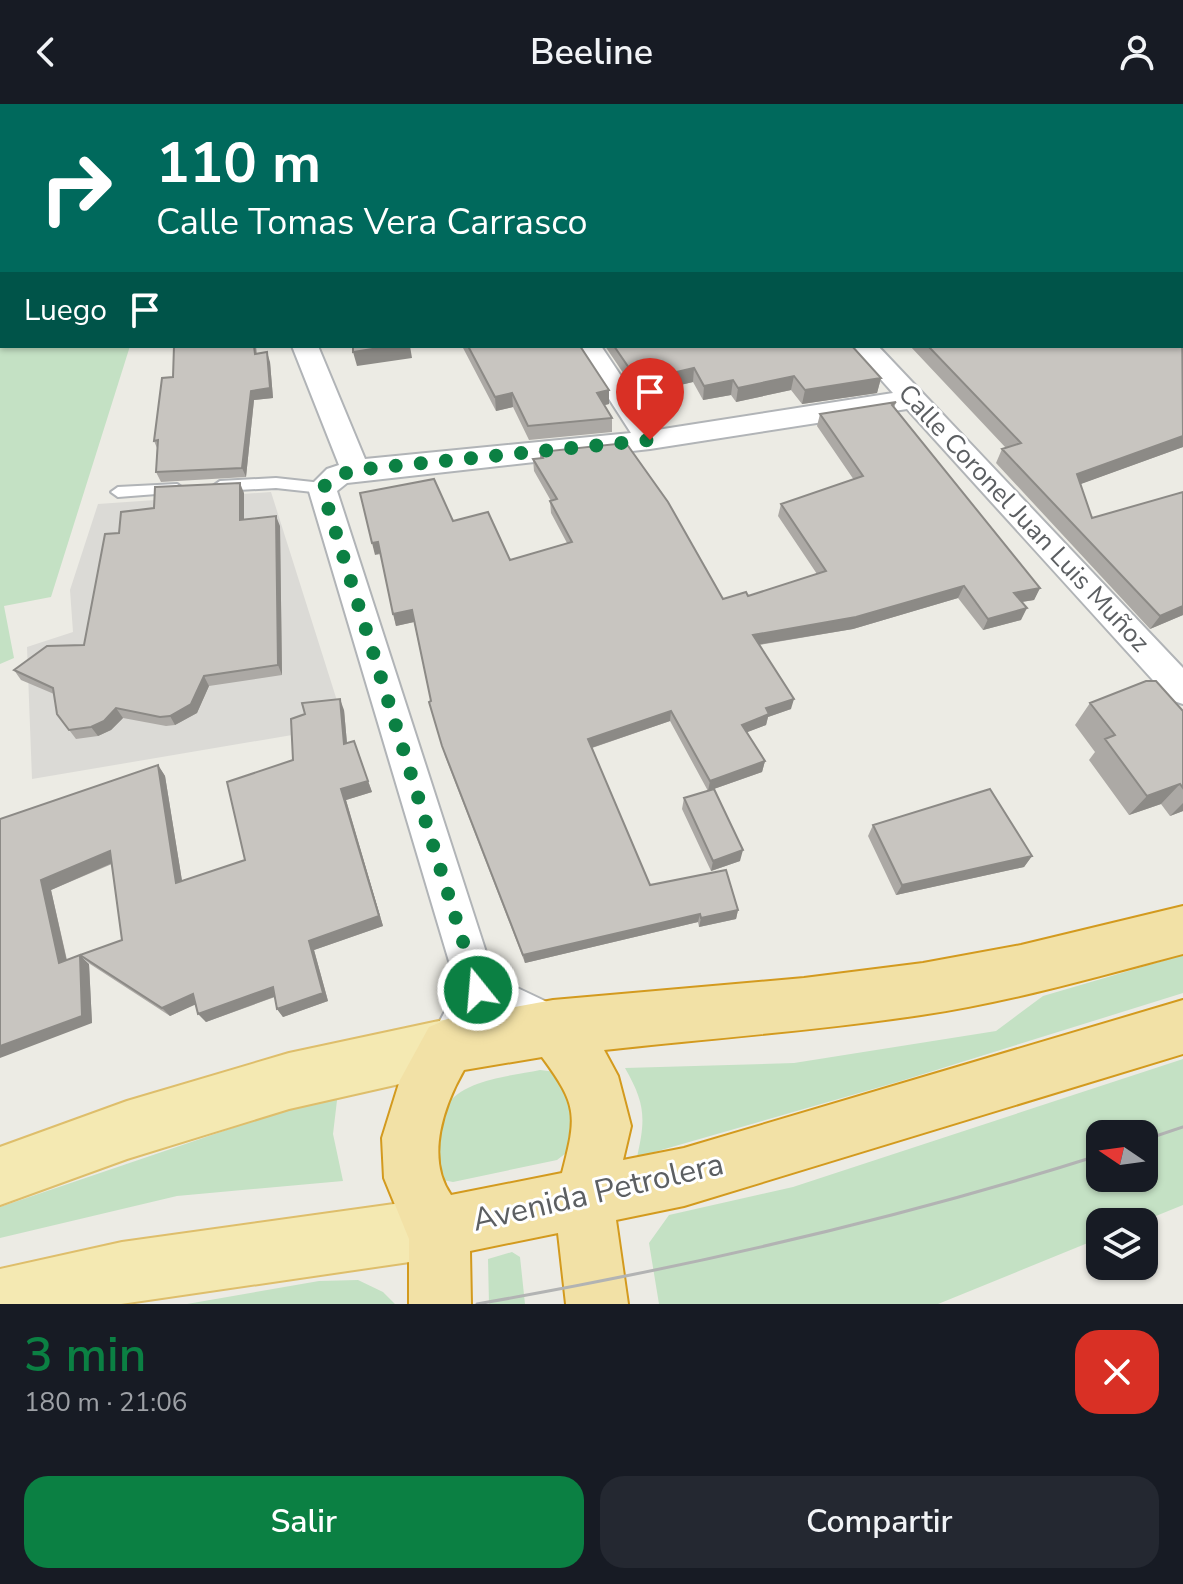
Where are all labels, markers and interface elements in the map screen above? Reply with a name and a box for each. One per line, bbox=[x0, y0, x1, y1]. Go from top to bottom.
text: Beeline bbox=[530, 28, 653, 77]
icon: back bbox=[24, 30, 68, 74]
icon: person bbox=[1115, 30, 1159, 74]
text: 110 m bbox=[156, 125, 321, 202]
icon: right bbox=[24, 136, 128, 240]
text: Calle Tomas Vera Carrasco bbox=[156, 198, 588, 247]
icon: arrive bbox=[123, 288, 167, 332]
text: Luego bbox=[24, 290, 107, 331]
pin bbox=[616, 358, 684, 440]
icon: arrive bbox=[628, 370, 672, 414]
street label: Calle Coronel Juan Luis Muñoz bbox=[890, 377, 1158, 659]
position arrow bbox=[436, 948, 520, 1032]
north arrow bbox=[1086, 1120, 1158, 1192]
map controls bbox=[1086, 1120, 1158, 1280]
street label: Avenida Petrolera bbox=[468, 1142, 728, 1242]
button: layers bbox=[1086, 1208, 1158, 1280]
text: 3 min bbox=[24, 1322, 146, 1388]
button: close bbox=[1075, 1330, 1159, 1414]
text: 180 m · 21:06 bbox=[24, 1385, 187, 1420]
button: Salir bbox=[24, 1476, 584, 1568]
button: Compartir bbox=[600, 1476, 1159, 1568]

